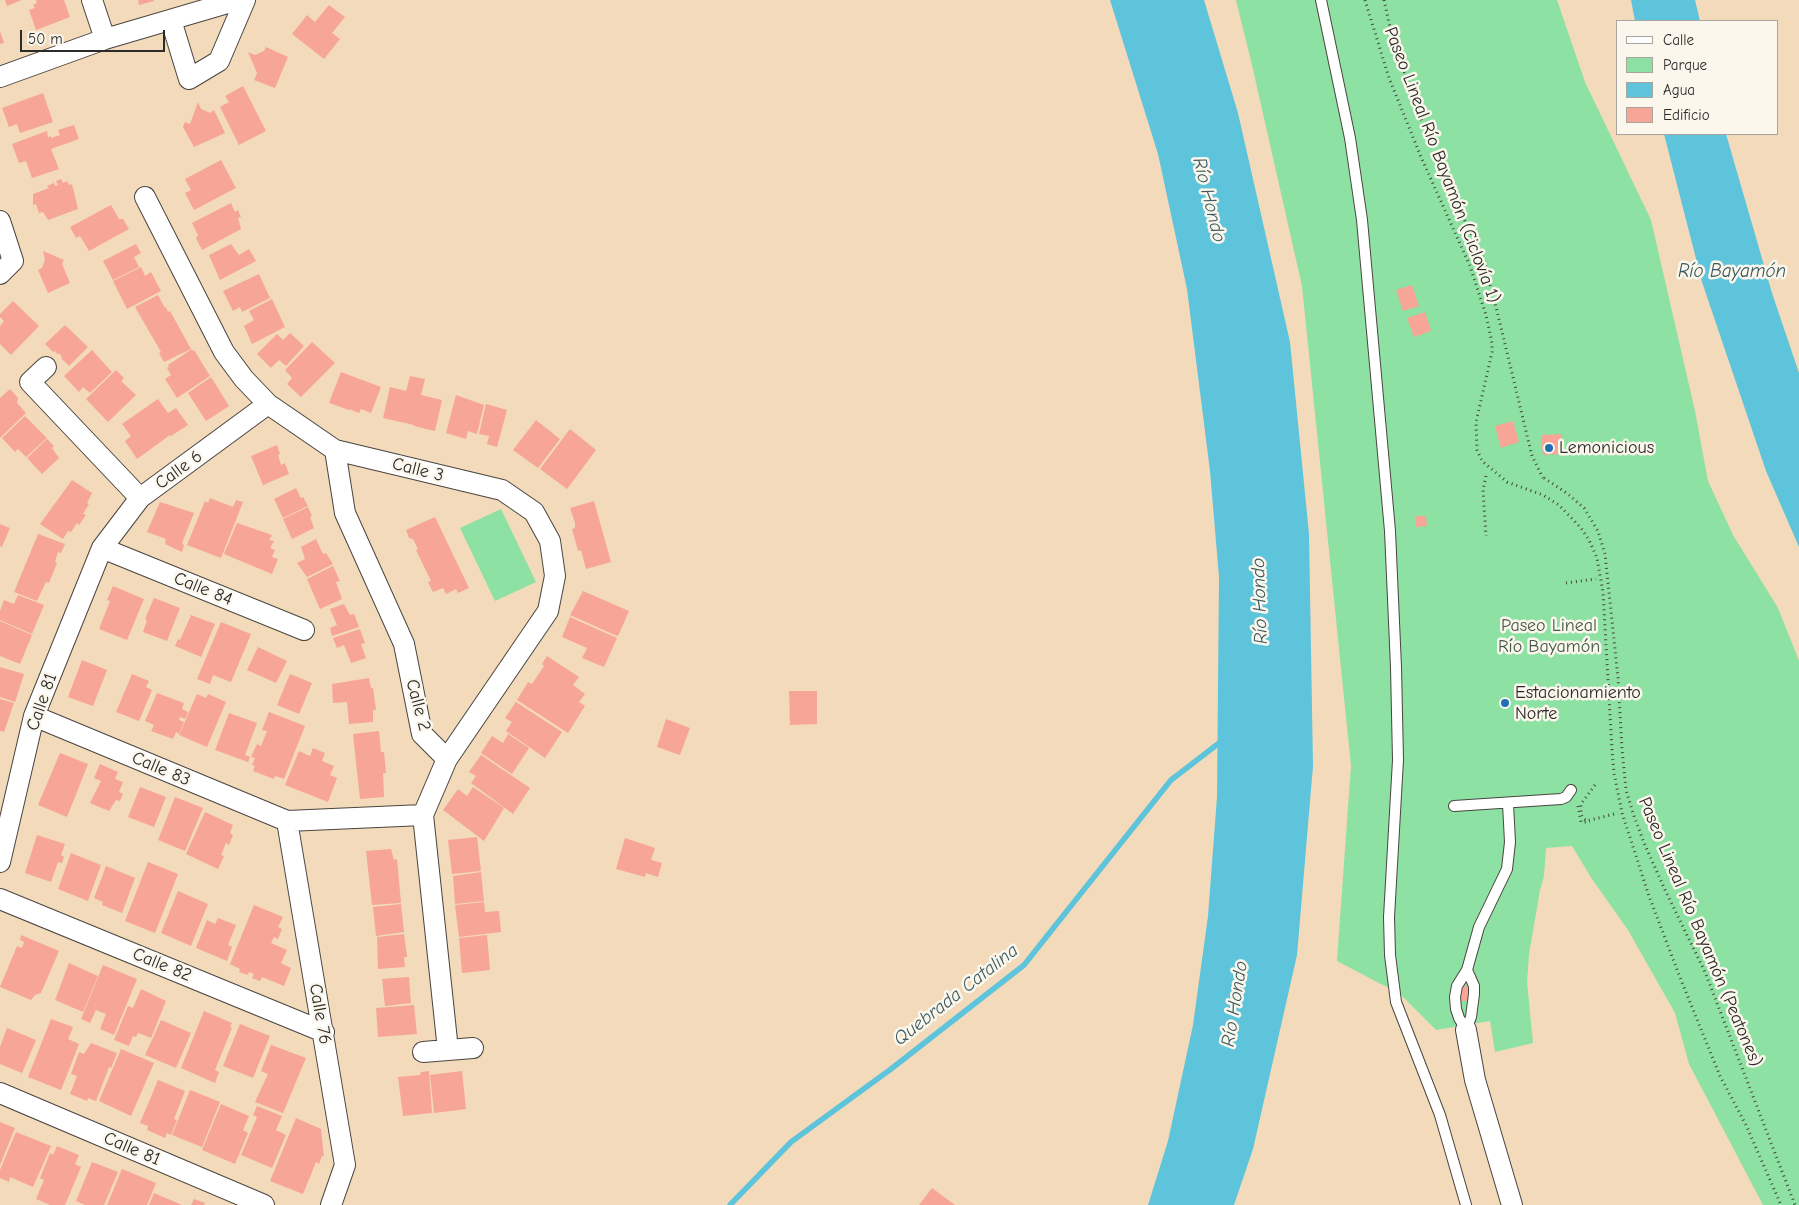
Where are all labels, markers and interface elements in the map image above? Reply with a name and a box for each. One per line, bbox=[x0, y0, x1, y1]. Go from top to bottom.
scale bar bbox=[22, 20, 168, 52]
legend bbox=[1616, 20, 1779, 135]
street label: Paseo Lineal Río Bayamón (Ciclovía 1) bbox=[1379, 24, 1505, 306]
text: 50 m bbox=[28, 30, 63, 48]
text: Calle bbox=[1663, 31, 1694, 49]
text: Parque bbox=[1663, 56, 1707, 74]
text: Agua bbox=[1663, 81, 1695, 99]
text: Edificio bbox=[1663, 106, 1710, 124]
water label: Río Hondo bbox=[1187, 155, 1231, 245]
water label: Río Bayamón bbox=[1678, 261, 1786, 283]
place label: Lemonicious bbox=[1559, 437, 1654, 459]
marker: Lemonicious bbox=[1543, 442, 1555, 454]
street label: Calle 6 bbox=[151, 446, 207, 494]
street label: Calle 3 bbox=[390, 453, 446, 487]
water label: Río Hondo bbox=[1247, 557, 1273, 645]
street label: Calle 84 bbox=[171, 568, 235, 610]
park label: Paseo Lineal Río Bayamón bbox=[1498, 615, 1600, 658]
street label: Calle 81 bbox=[22, 670, 62, 734]
street label: Calle 2 bbox=[401, 677, 435, 733]
place label: Estacionamiento Norte bbox=[1515, 682, 1641, 724]
marker: Estacionamiento Norte bbox=[1499, 697, 1511, 709]
street label: Calle 83 bbox=[128, 747, 194, 791]
street label: Paseo Lineal Río Bayamón (Peatones) bbox=[1633, 794, 1767, 1070]
water label: Quebrada Catalina bbox=[889, 939, 1023, 1051]
street label: Calle 82 bbox=[129, 943, 195, 987]
water label: Río Hondo bbox=[1217, 960, 1253, 1048]
street label: Calle 76 bbox=[304, 982, 336, 1046]
street label: Calle 81 bbox=[100, 1127, 164, 1171]

